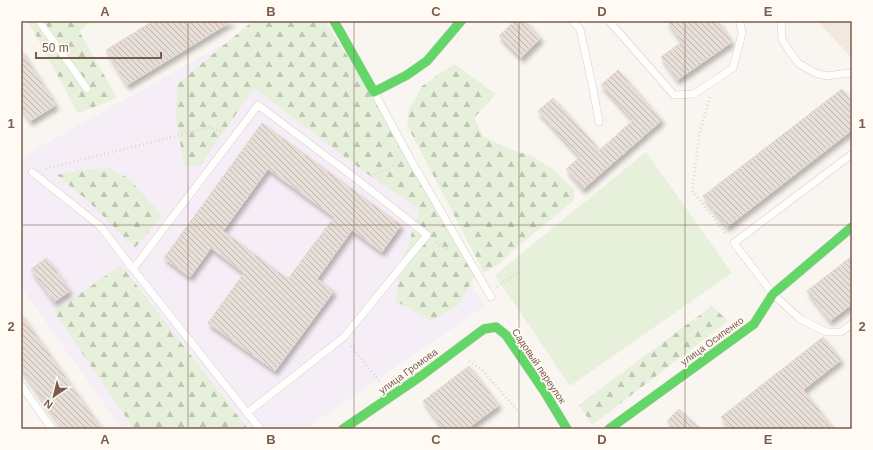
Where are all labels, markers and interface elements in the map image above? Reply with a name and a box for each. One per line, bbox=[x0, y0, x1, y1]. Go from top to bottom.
text: A bbox=[100, 4, 110, 19]
text: B bbox=[266, 4, 276, 19]
text: C bbox=[431, 4, 441, 19]
text: D bbox=[597, 4, 607, 19]
text: E bbox=[764, 4, 773, 19]
scale bar bbox=[36, 34, 161, 60]
text: 50 m bbox=[42, 41, 69, 55]
text: 1 bbox=[7, 116, 15, 131]
text: 1 bbox=[858, 116, 866, 131]
street label: улица Осипенко bbox=[678, 314, 746, 368]
text: 2 bbox=[7, 319, 15, 334]
text: 2 bbox=[858, 319, 866, 334]
street label: Садовый переулок bbox=[510, 327, 568, 406]
street label: улица Громова bbox=[377, 346, 440, 396]
north arrow bbox=[34, 376, 74, 416]
text: N bbox=[42, 397, 55, 411]
text: A bbox=[100, 432, 110, 447]
text: B bbox=[266, 432, 276, 447]
text: C bbox=[431, 432, 441, 447]
text: D bbox=[597, 432, 607, 447]
text: E bbox=[764, 432, 773, 447]

